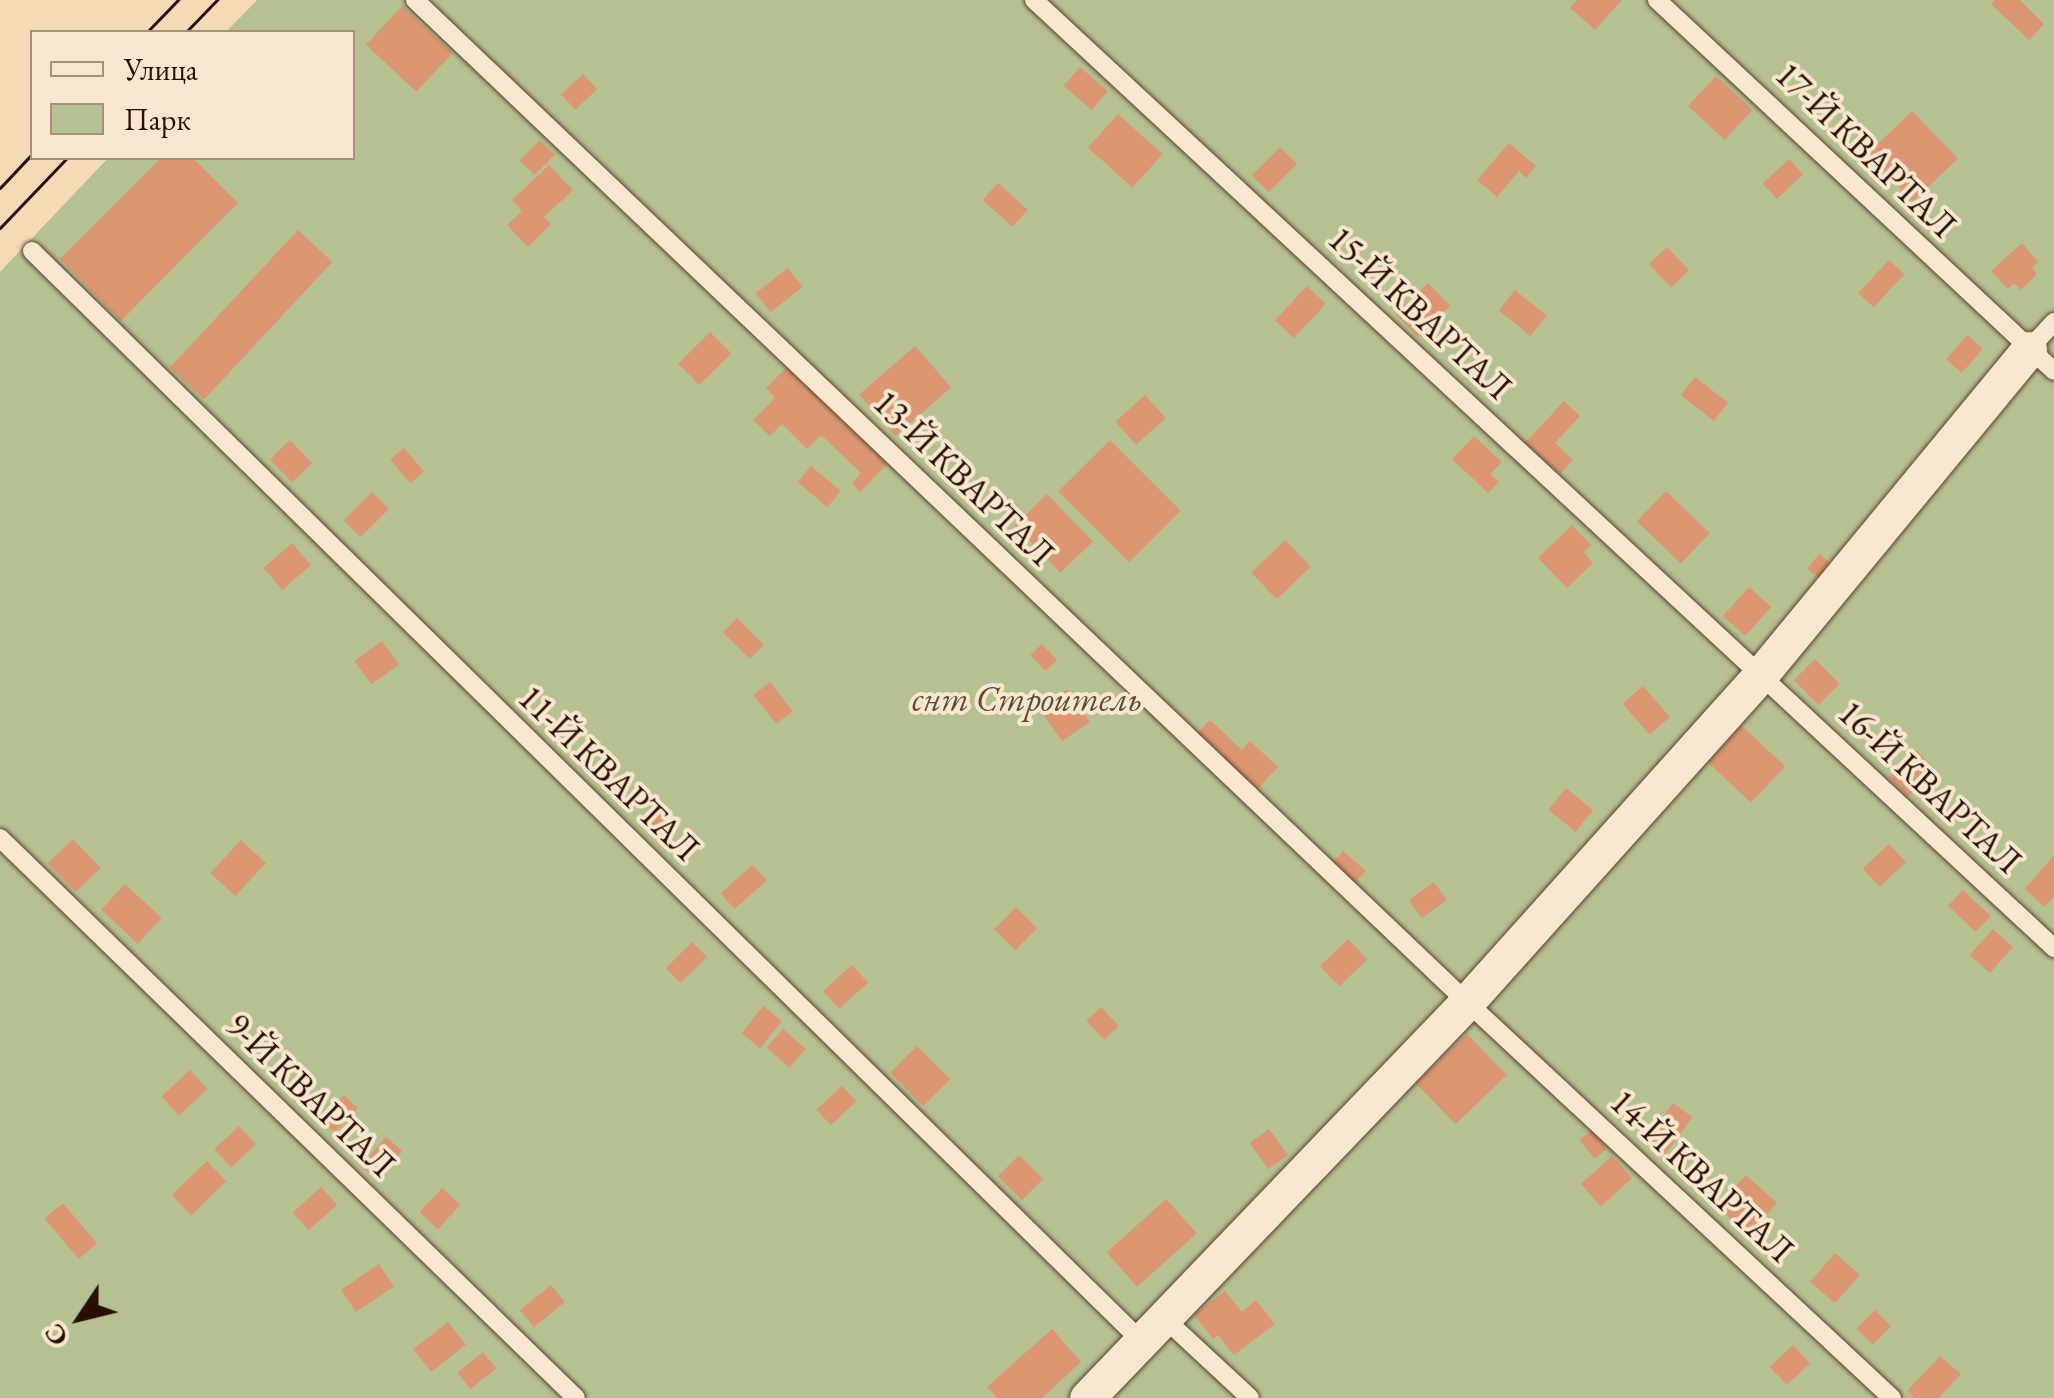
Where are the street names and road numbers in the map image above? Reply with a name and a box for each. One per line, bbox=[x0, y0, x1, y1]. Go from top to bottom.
street label: 17-Й КВАРТАЛ bbox=[1767, 53, 1965, 247]
street label: 15-Й КВАРТАЛ bbox=[1320, 217, 1520, 409]
street label: 13-Й КВАРТАЛ bbox=[865, 381, 1063, 575]
street label: 11-Й КВАРТАЛ bbox=[510, 676, 708, 870]
street label: 16-Й КВАРТАЛ bbox=[1830, 691, 2030, 883]
street label: 9-Й КВАРТАЛ bbox=[218, 1004, 404, 1186]
street label: 14-Й КВАРТАЛ bbox=[1602, 1080, 1802, 1272]

